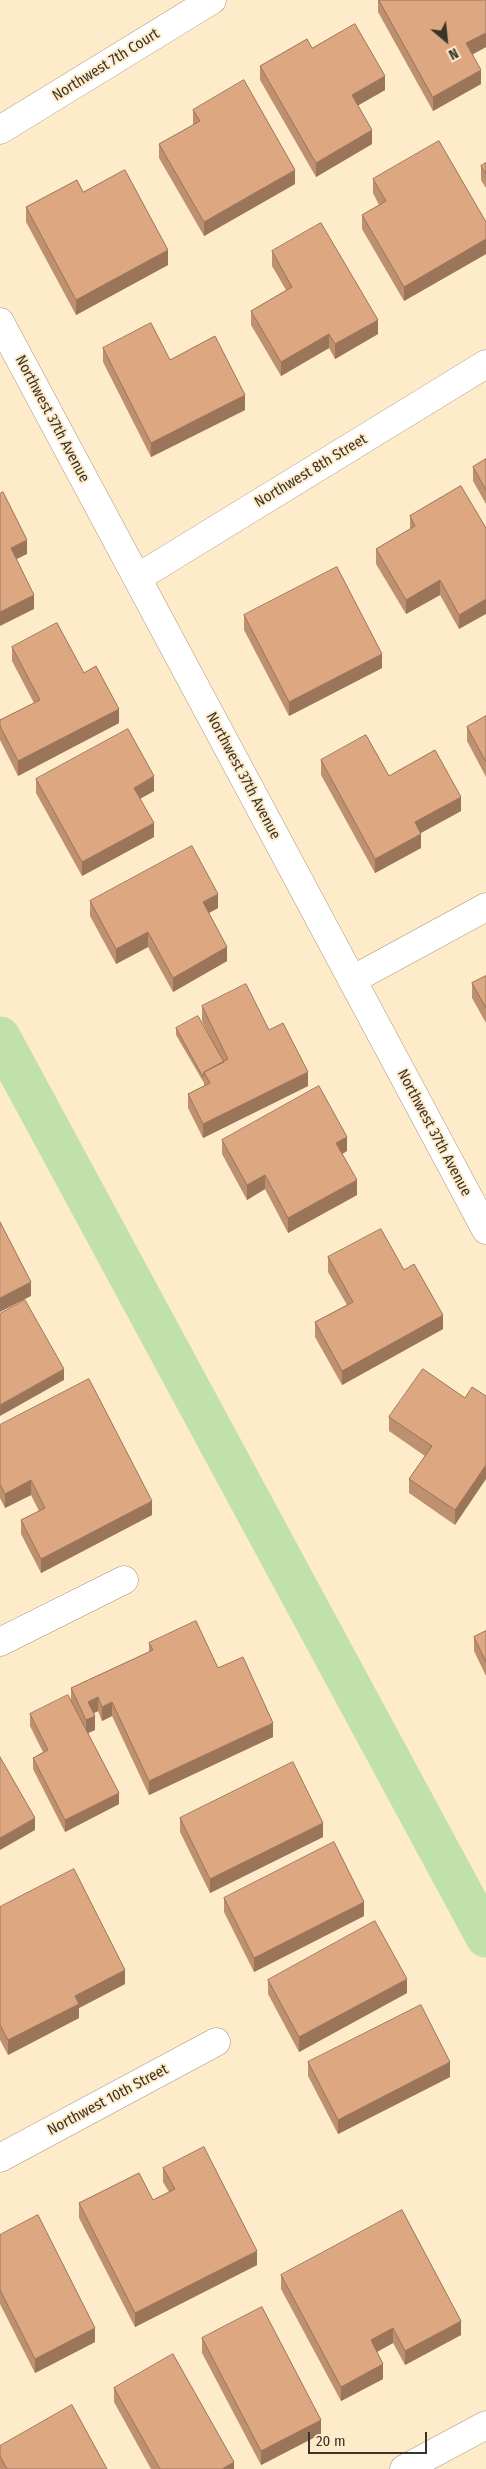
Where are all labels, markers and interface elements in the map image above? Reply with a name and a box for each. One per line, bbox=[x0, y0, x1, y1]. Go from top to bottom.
north arrow bbox=[421, 15, 471, 65]
street label: Northwest 7th Court bbox=[49, 25, 163, 105]
text: N bbox=[446, 44, 461, 63]
street label: Northwest 37th Avenue bbox=[11, 352, 93, 486]
street label: Northwest 8th Street bbox=[252, 430, 370, 512]
street label: Northwest 37th Avenue bbox=[202, 709, 284, 843]
street label: Northwest 37th Avenue bbox=[393, 1066, 475, 1200]
street label: Northwest 10th Street bbox=[45, 2061, 171, 2139]
scale bar bbox=[311, 2422, 430, 2454]
text: 20 m bbox=[316, 2432, 346, 2450]

